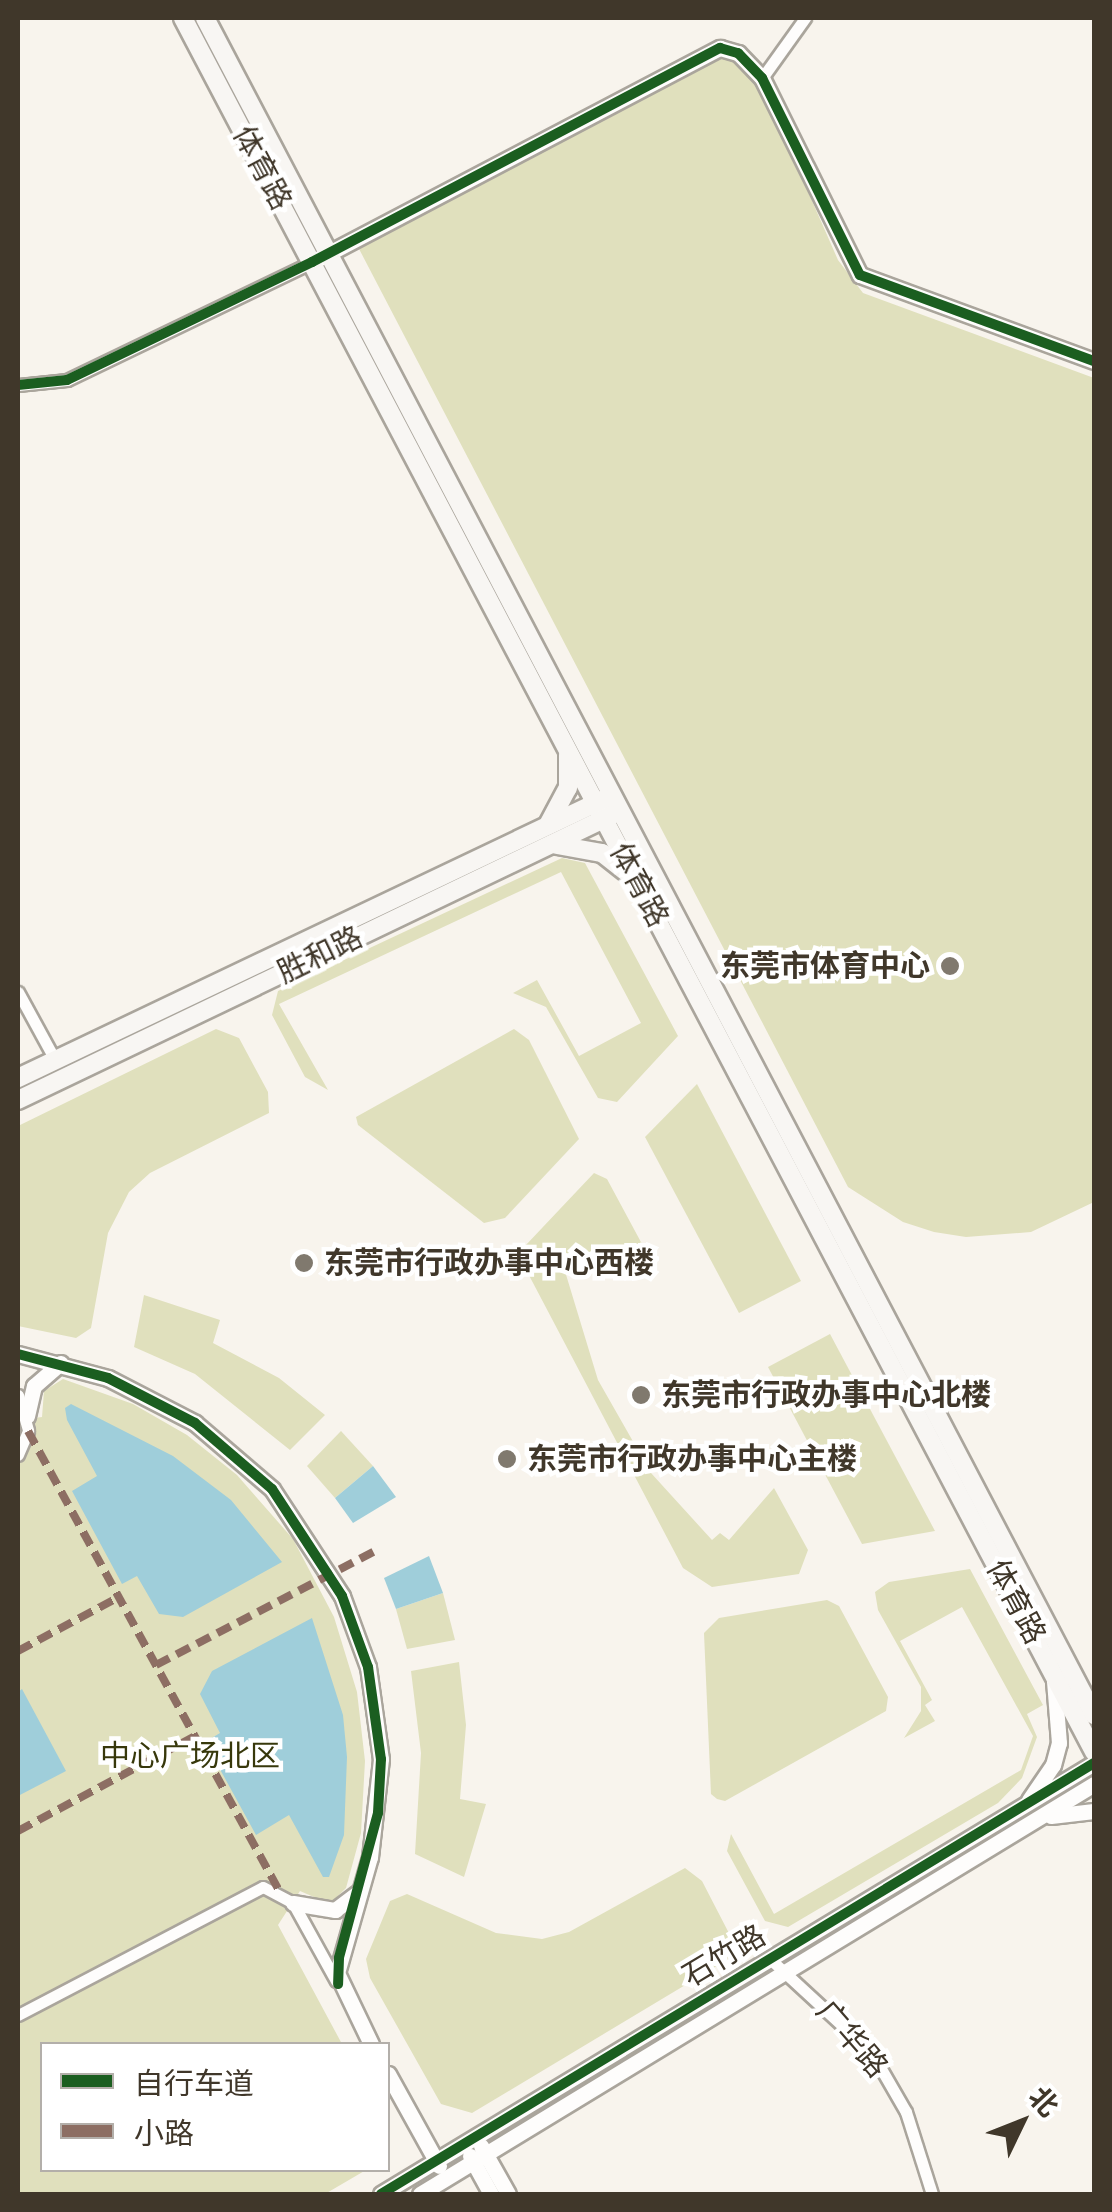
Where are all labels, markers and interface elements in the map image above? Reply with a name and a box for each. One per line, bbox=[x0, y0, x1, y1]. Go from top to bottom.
street label: 体育路 bbox=[225, 120, 299, 216]
street label: 体育路 bbox=[602, 837, 676, 933]
street label: 胜和路 bbox=[272, 919, 368, 991]
place label: 东莞市体育中心 bbox=[720, 948, 930, 984]
marker: 东莞市体育中心 bbox=[939, 955, 961, 977]
place label: 东莞市行政办事中心西楼 bbox=[324, 1245, 654, 1281]
marker: 东莞市行政办事中心西楼 bbox=[293, 1252, 315, 1274]
place label: 东莞市行政办事中心北楼 bbox=[661, 1377, 991, 1413]
marker: 东莞市行政办事中心北楼 bbox=[630, 1384, 652, 1406]
place label: 东莞市行政办事中心主楼 bbox=[527, 1441, 857, 1477]
marker: 东莞市行政办事中心主楼 bbox=[496, 1448, 518, 1470]
street label: 体育路 bbox=[979, 1554, 1053, 1650]
park label: 中心广场北区 bbox=[100, 1738, 280, 1774]
street label: 石竹路 bbox=[676, 1917, 772, 1995]
street label: 广华路 bbox=[809, 1993, 895, 2085]
legend bbox=[40, 2042, 390, 2172]
text: 自行车道 bbox=[134, 2064, 254, 2103]
north arrow bbox=[972, 2072, 1072, 2172]
text: 北 bbox=[1021, 2079, 1067, 2124]
text: 小路 bbox=[134, 2114, 194, 2153]

